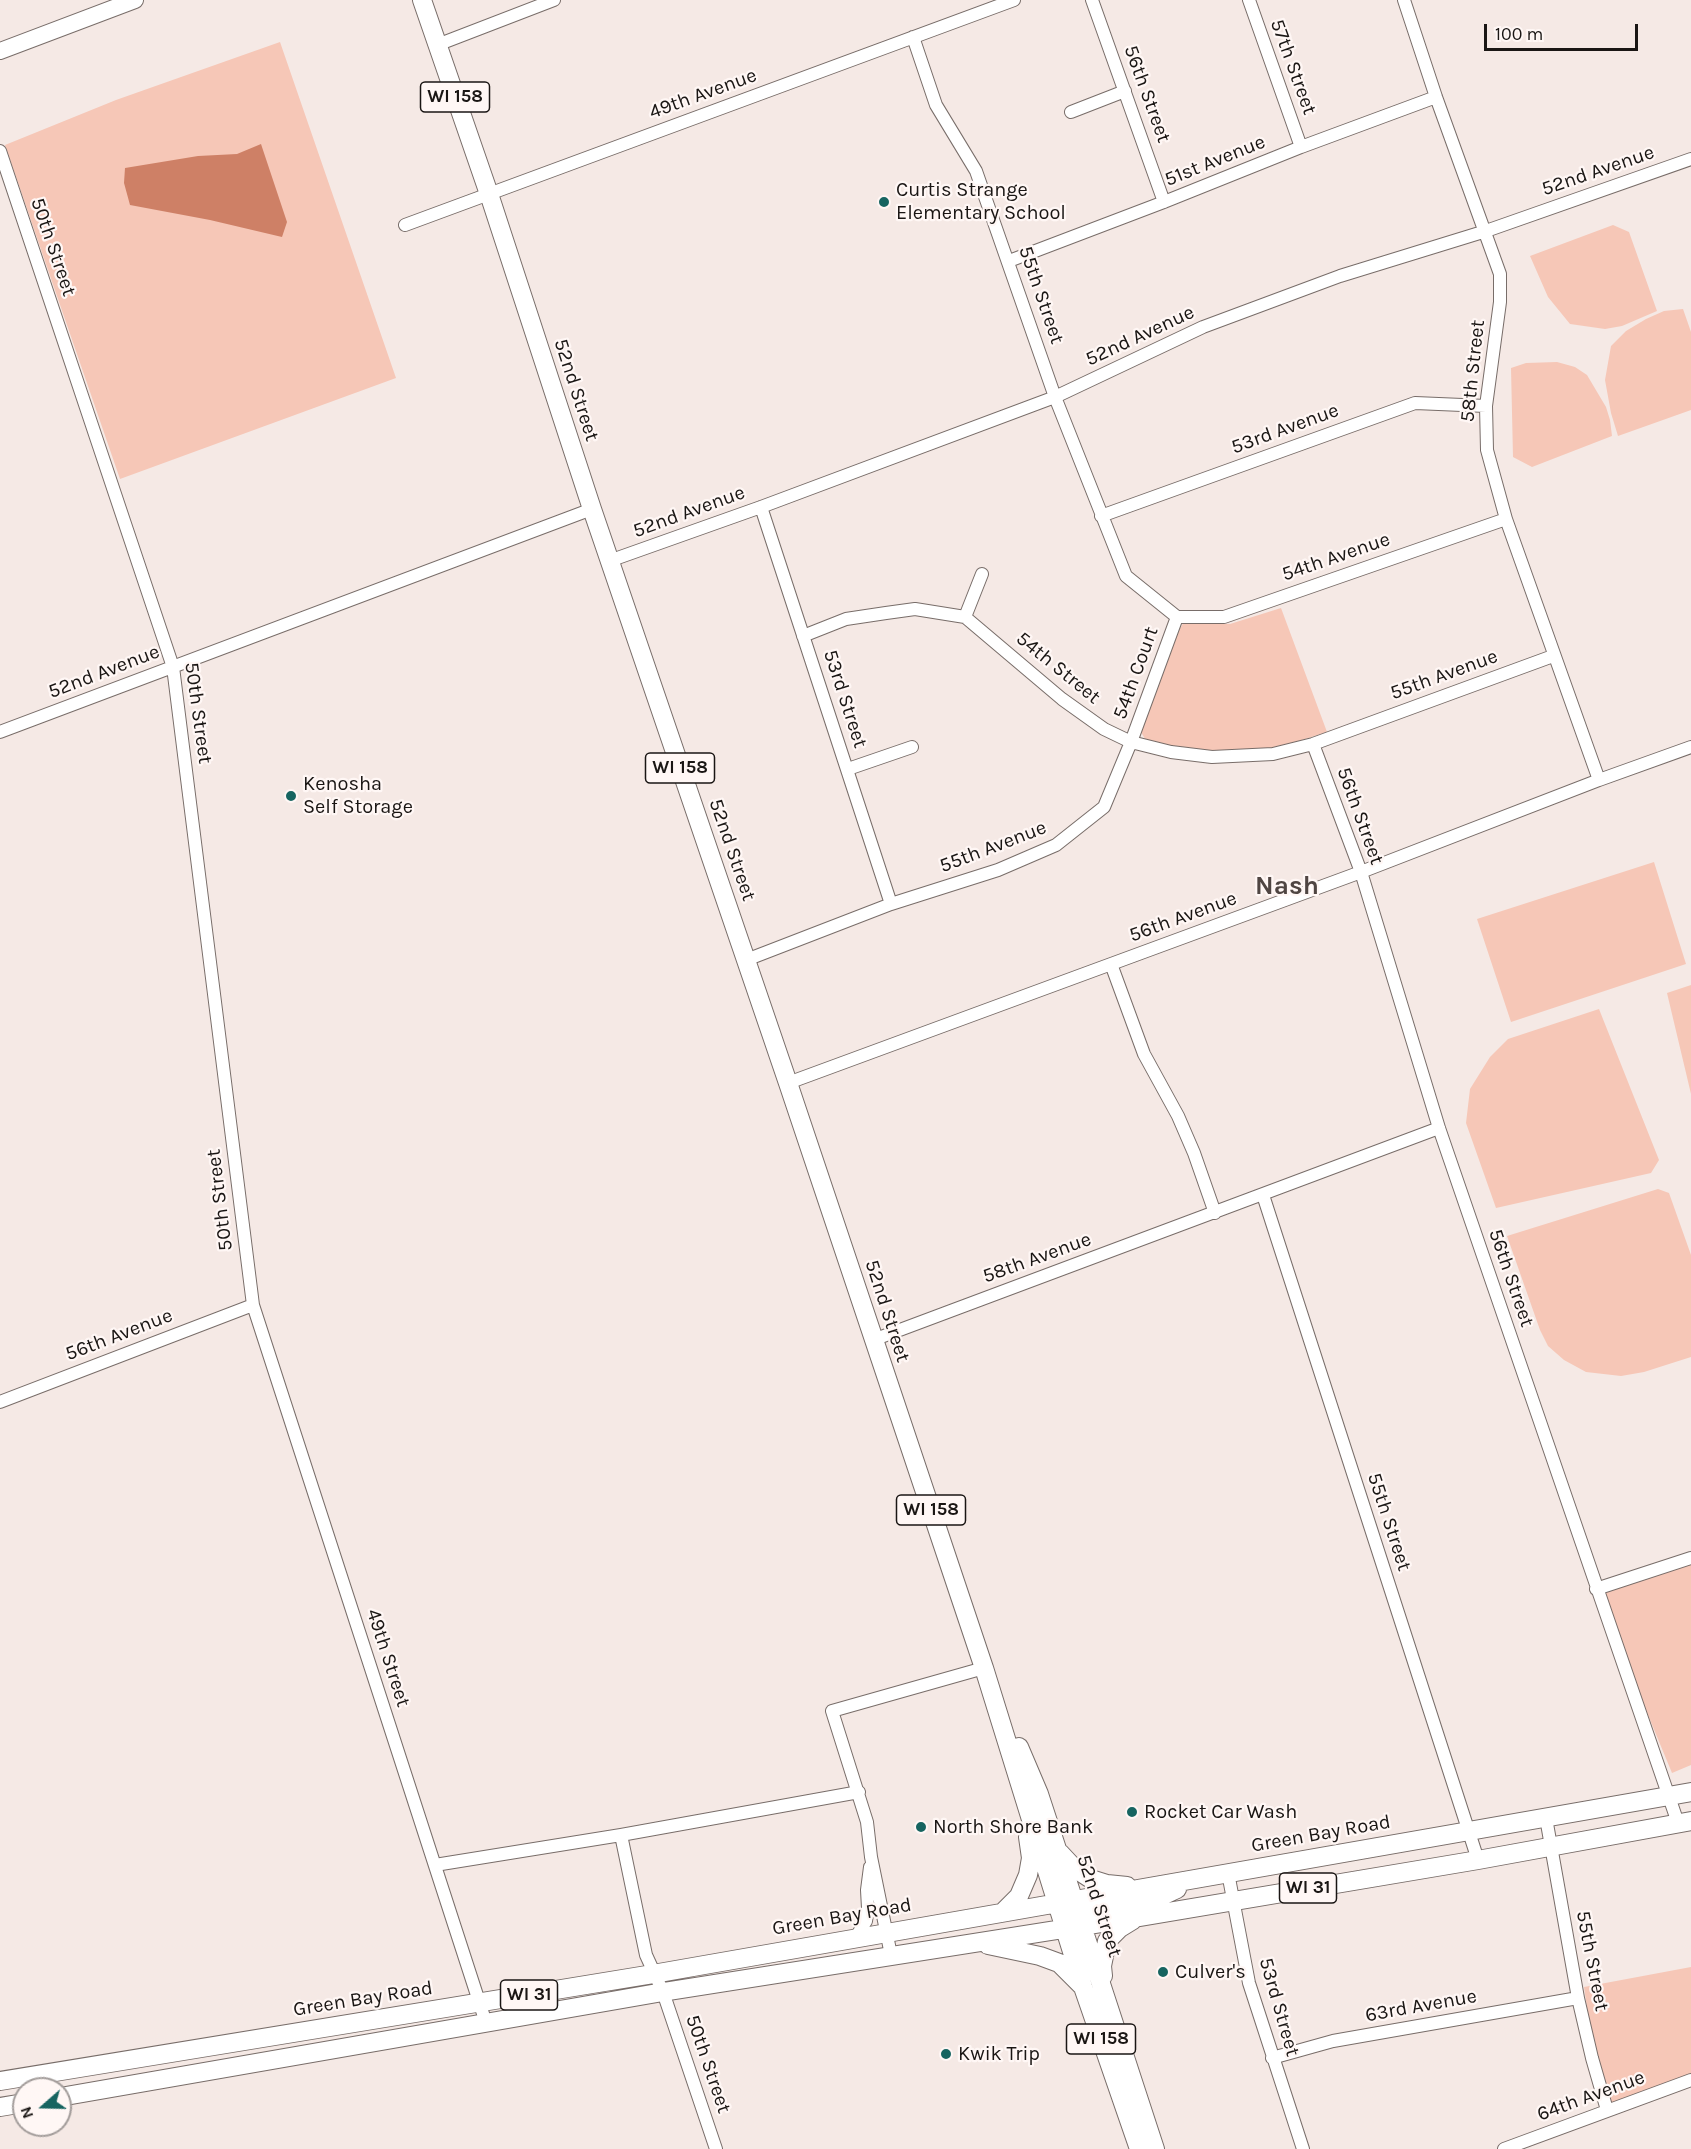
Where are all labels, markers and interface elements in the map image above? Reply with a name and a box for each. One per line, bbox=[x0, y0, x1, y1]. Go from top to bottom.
scale bar bbox=[1487, 12, 1642, 50]
street label: 57th Street bbox=[1265, 16, 1321, 118]
text: 100 m bbox=[1495, 23, 1543, 45]
street label: 56th Street bbox=[1118, 42, 1176, 146]
street label: 49th Avenue bbox=[646, 63, 760, 125]
road number: WI 158 bbox=[420, 82, 490, 112]
street label: 51st Avenue bbox=[1161, 130, 1269, 192]
street label: 52nd Avenue bbox=[1539, 141, 1657, 201]
place label: Curtis Strange Elementary School bbox=[896, 178, 1066, 225]
street label: 50th Street bbox=[25, 195, 81, 299]
marker: Curtis Strange Elementary School bbox=[877, 195, 891, 209]
street label: 55th Street bbox=[1013, 243, 1069, 347]
street label: 52nd Avenue bbox=[1082, 300, 1198, 372]
street label: 58th Street bbox=[1456, 319, 1490, 423]
street label: 52nd Street bbox=[548, 336, 604, 444]
street label: 53rd Avenue bbox=[1228, 398, 1342, 460]
street label: 52nd Avenue bbox=[630, 481, 748, 543]
street label: 54th Avenue bbox=[1279, 527, 1393, 587]
street label: 54th Court bbox=[1108, 623, 1164, 723]
street label: 54th Street bbox=[1011, 627, 1105, 709]
street label: 52nd Avenue bbox=[45, 640, 163, 704]
street label: 55th Avenue bbox=[1387, 644, 1501, 706]
street label: 53rd Street bbox=[818, 647, 872, 751]
street label: 50th Street bbox=[179, 661, 217, 765]
road number: WI 158 bbox=[646, 753, 714, 783]
street label: 56th Street bbox=[1331, 764, 1389, 868]
place label: Kenosha Self Storage bbox=[303, 772, 413, 819]
marker: Kenosha Self Storage bbox=[284, 789, 298, 803]
street label: 52nd Street bbox=[703, 796, 761, 904]
street label: 55th Avenue bbox=[936, 816, 1050, 878]
district label: Nash bbox=[1255, 871, 1319, 903]
street label: 56th Avenue bbox=[1126, 886, 1240, 948]
street label: 50th Street bbox=[202, 1148, 238, 1252]
street label: 56th Street bbox=[1483, 1226, 1539, 1330]
street label: 58th Avenue bbox=[979, 1227, 1095, 1289]
street label: 52nd Street bbox=[859, 1257, 915, 1365]
street label: 56th Avenue bbox=[62, 1304, 176, 1366]
street label: 55th Street bbox=[1362, 1470, 1416, 1574]
road number: WI 158 bbox=[896, 1495, 966, 1525]
street label: 49th Street bbox=[361, 1606, 415, 1710]
place label: Rocket Car Wash bbox=[1144, 1800, 1297, 1824]
marker: Rocket Car Wash bbox=[1125, 1805, 1139, 1819]
street label: Green Bay Road bbox=[1249, 1810, 1393, 1858]
place label: North Shore Bank bbox=[933, 1815, 1093, 1839]
marker: North Shore Bank bbox=[914, 1820, 928, 1834]
street label: 52nd Street bbox=[1071, 1852, 1127, 1960]
road number: WI 31 bbox=[1280, 1873, 1336, 1903]
street label: Green Bay Road bbox=[770, 1893, 914, 1941]
street label: 55th Street bbox=[1571, 1909, 1613, 2013]
street label: 53rd Street bbox=[1253, 1955, 1305, 2059]
place label: Culver's bbox=[1175, 1960, 1246, 1984]
marker: Culver's bbox=[1156, 1965, 1170, 1979]
street label: Green Bay Road bbox=[291, 1976, 435, 2022]
road number: WI 31 bbox=[500, 1980, 558, 2010]
street label: 63rd Avenue bbox=[1363, 1984, 1479, 2028]
street label: 50th Street bbox=[680, 2012, 736, 2116]
road number: WI 158 bbox=[1066, 2024, 1136, 2054]
place label: Kwik Trip bbox=[958, 2042, 1040, 2066]
marker: Kwik Trip bbox=[939, 2047, 953, 2061]
street label: 64th Avenue bbox=[1534, 2065, 1648, 2127]
north arrow bbox=[12, 2077, 72, 2137]
text: N bbox=[16, 2104, 37, 2121]

